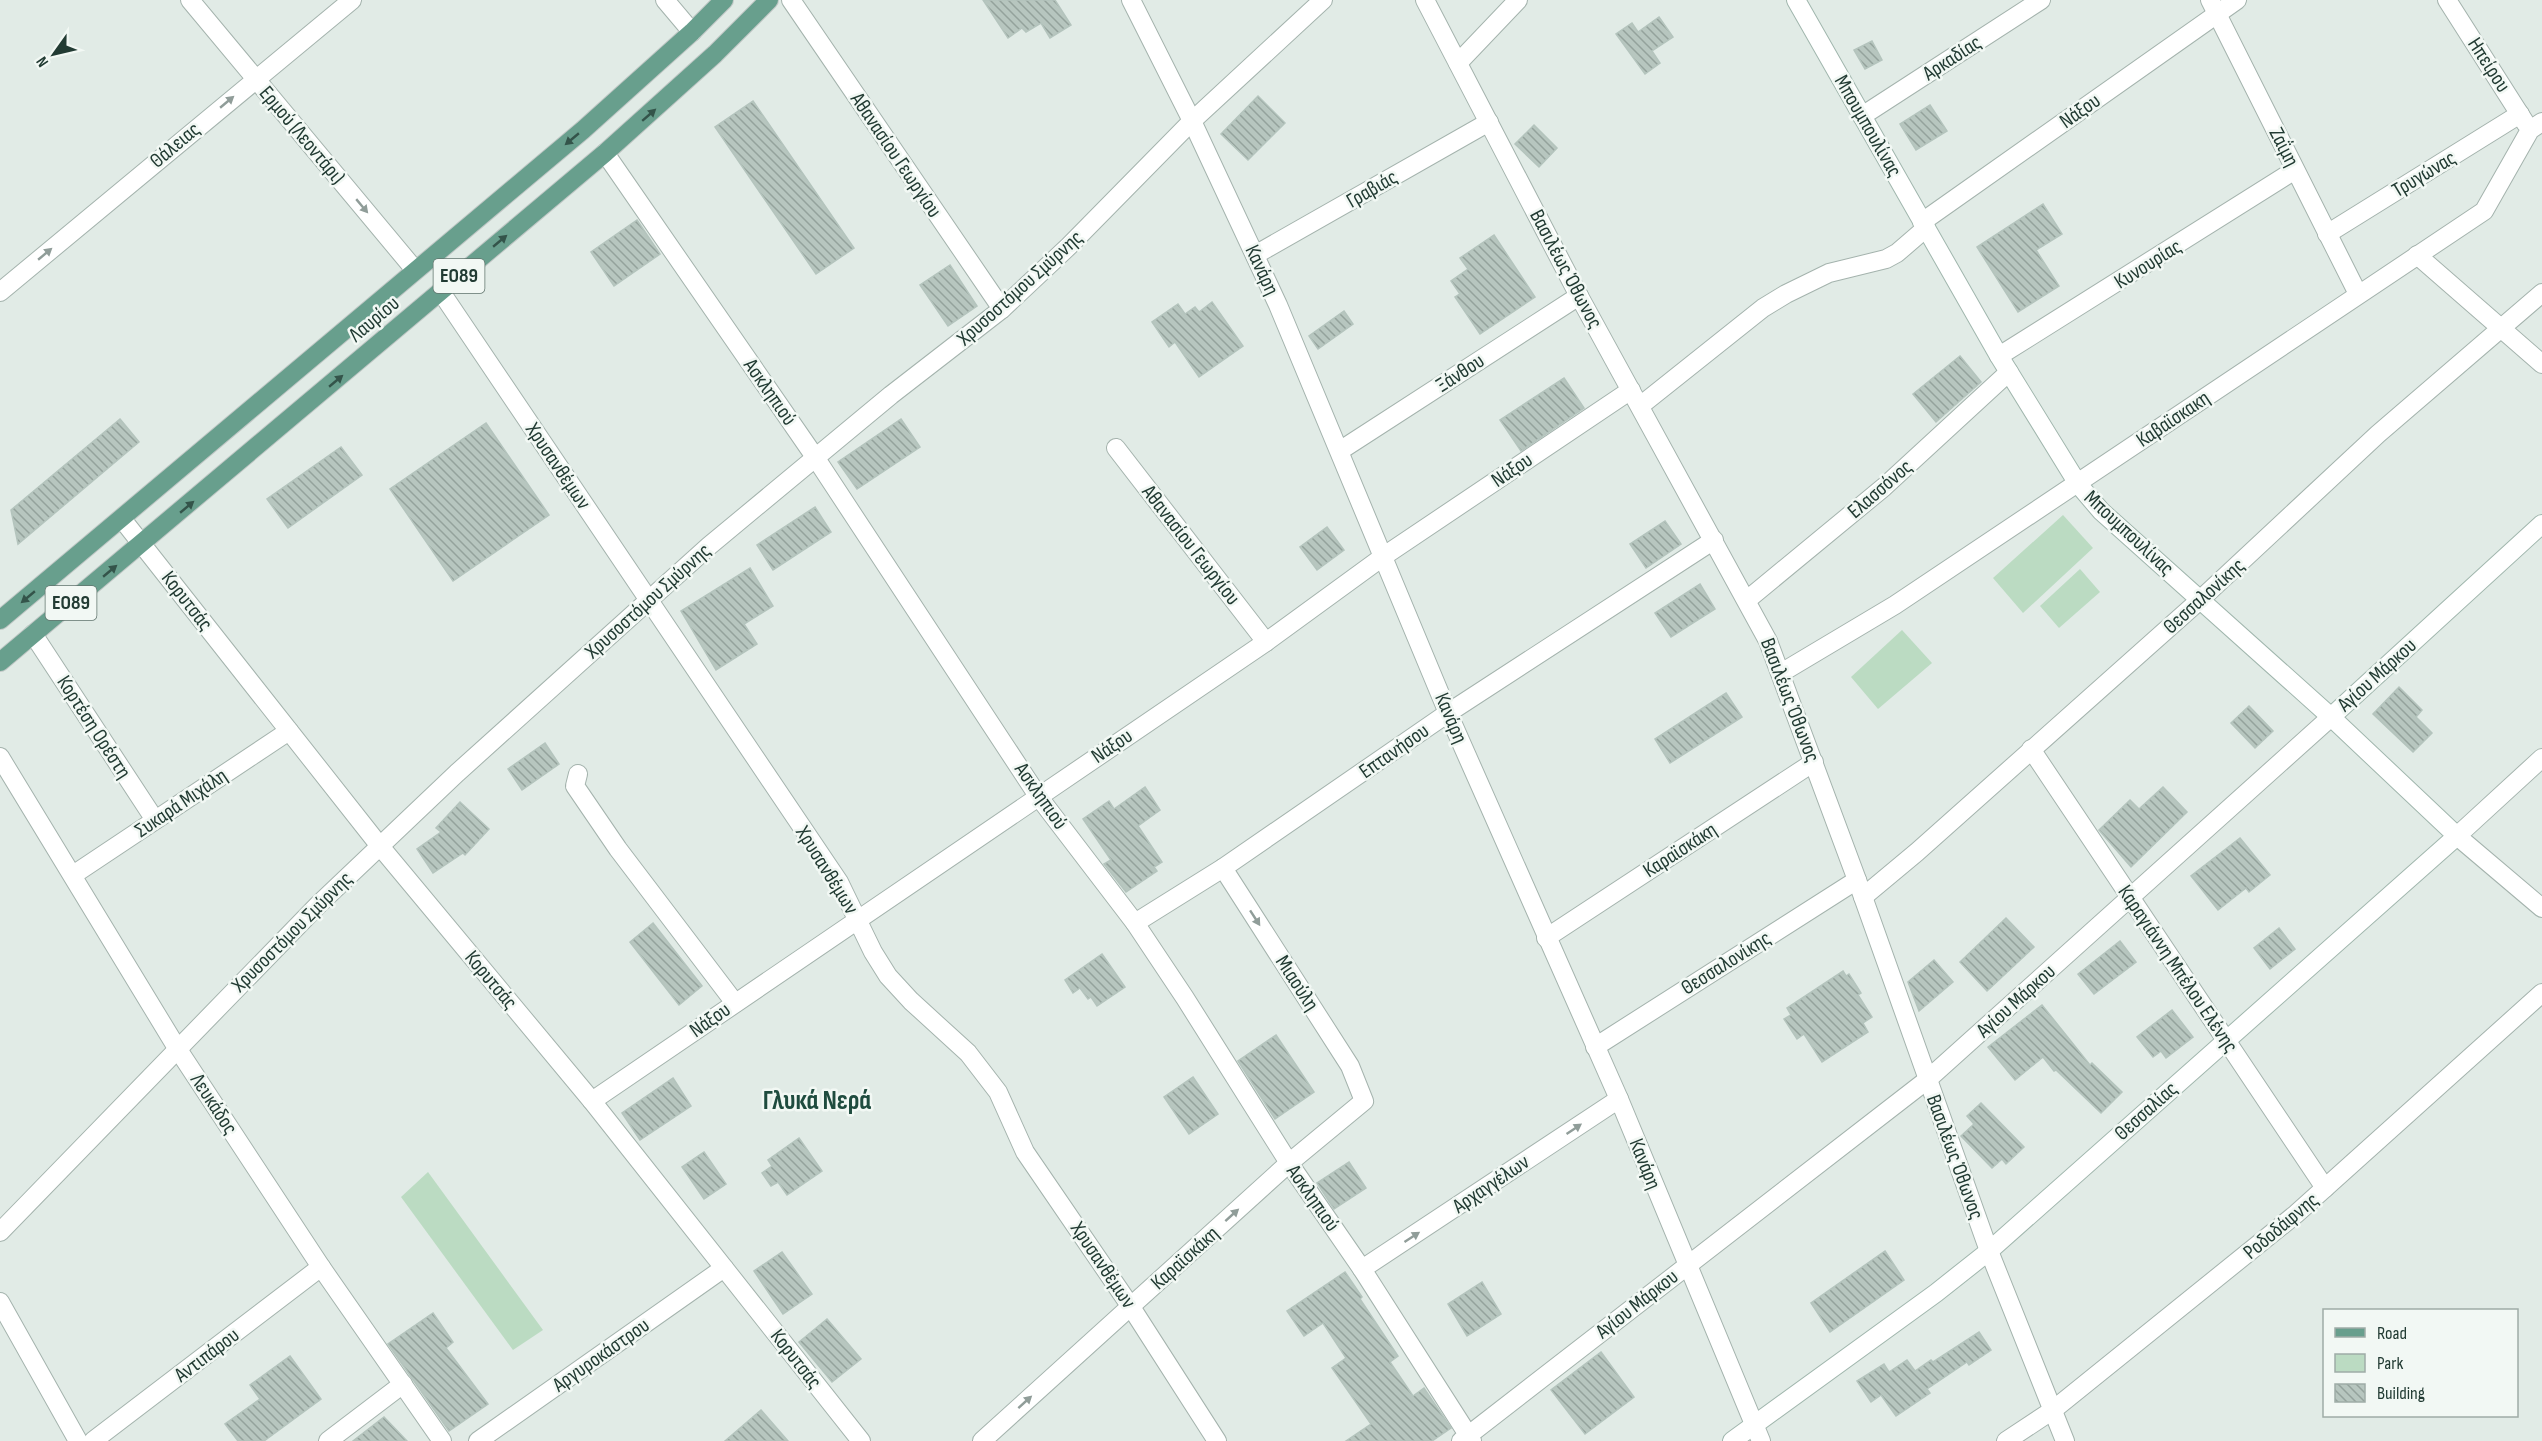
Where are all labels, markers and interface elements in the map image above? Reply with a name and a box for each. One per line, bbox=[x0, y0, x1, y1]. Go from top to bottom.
north arrow bbox=[24, 24, 84, 84]
street label: Αρκαδίας bbox=[1917, 30, 1986, 87]
street label: Ηπείρου bbox=[2462, 33, 2516, 97]
text: N bbox=[33, 53, 53, 70]
street label: Μπουμπουλίνας bbox=[1829, 71, 1907, 181]
street label: Ερμού (Λεοντάρι) bbox=[254, 81, 350, 189]
street label: Αθανασίου Γεωργίου bbox=[844, 87, 947, 222]
street label: Νάξου bbox=[2055, 88, 2105, 134]
one-way arrow bbox=[219, 96, 235, 109]
one-way arrow bbox=[641, 109, 656, 122]
street label: Θάλειας bbox=[145, 117, 205, 173]
street label: Ζαΐμη bbox=[2264, 123, 2304, 171]
one-way arrow bbox=[564, 132, 580, 145]
street label: Τρυγώνας bbox=[2387, 145, 2461, 203]
street label: Γραβιάς bbox=[1342, 165, 1402, 213]
one-way arrow bbox=[355, 199, 367, 214]
street label: Βασιλέως Όθωνος bbox=[1524, 205, 1608, 333]
street label: Χρυσοστόμου Σμύρνης bbox=[951, 225, 1088, 352]
street label: Κυνουρίας bbox=[2110, 234, 2186, 294]
one-way arrow bbox=[493, 236, 508, 248]
street label: Κανάρη bbox=[1240, 241, 1284, 299]
one-way arrow bbox=[37, 248, 53, 261]
road number: ΕΟ89 bbox=[434, 259, 484, 293]
street label: Λαυρίου bbox=[343, 291, 404, 348]
street label: Ξάνθου bbox=[1431, 348, 1489, 398]
street label: Ασκληπιού bbox=[737, 353, 802, 430]
one-way arrow bbox=[328, 375, 343, 388]
street label: Καβαϊσκακη bbox=[2132, 385, 2214, 453]
street label: Χρυσανθέμων bbox=[519, 417, 596, 514]
street label: Νάξου bbox=[1487, 447, 1537, 493]
street label: Ελασσόνος bbox=[1843, 454, 1917, 524]
street label: Αθανασίου Γεωργίου bbox=[1136, 479, 1246, 610]
street label: Μπουμπουλίνας bbox=[2079, 485, 2179, 581]
one-way arrow bbox=[179, 501, 194, 514]
street label: Χρυσοστόμου Σμύρνης bbox=[579, 538, 716, 665]
street label: Θεσσαλονίκης bbox=[2158, 553, 2250, 639]
one-way arrow bbox=[102, 565, 117, 578]
street label: Κορυτσάς bbox=[156, 566, 218, 636]
road number: ΕΟ89 bbox=[46, 586, 97, 620]
one-way arrow bbox=[20, 590, 36, 603]
street label: Αγίου Μάρκου bbox=[2332, 633, 2422, 718]
street label: Βασιλέως Όθωνος bbox=[1755, 634, 1825, 766]
street label: Κορτέση Ορέστη bbox=[51, 671, 137, 783]
street label: Κανάρη bbox=[1429, 689, 1473, 747]
street label: Επτανήσου bbox=[1354, 718, 1434, 784]
street label: Νάξου bbox=[1087, 723, 1137, 769]
street label: Ασκληπιού bbox=[1008, 757, 1073, 834]
street label: Συκαρά Μιχάλη bbox=[130, 763, 232, 843]
street label: Καραϊσκάκη bbox=[1638, 817, 1722, 883]
street label: Χρυσανθέμων bbox=[790, 821, 864, 919]
street label: Χρυσοστόμου Σμύρνης bbox=[226, 866, 358, 998]
street label: Καραγιάννη Μπέλου Ελένης bbox=[2113, 880, 2243, 1058]
one-way arrow bbox=[1249, 910, 1260, 926]
street label: Θεσσαλονίκης bbox=[1676, 926, 1776, 1000]
street label: Κορυτσάς bbox=[459, 946, 523, 1014]
street label: Μιαούλη bbox=[1270, 951, 1324, 1015]
street label: Αγίου Μάρκου bbox=[1971, 959, 2061, 1044]
street label: Νάξου bbox=[685, 997, 735, 1043]
street label: Λευκάδος bbox=[185, 1068, 243, 1139]
street label: Θεσσαλίας bbox=[2109, 1076, 2183, 1146]
district label: Γλυκά Νερά bbox=[763, 1085, 871, 1117]
street label: Βασιλέως Όθωνος bbox=[1921, 1091, 1989, 1223]
one-way arrow bbox=[1566, 1124, 1582, 1135]
street label: Κανάρη bbox=[1624, 1135, 1666, 1193]
street label: Αρχαγγέλων bbox=[1447, 1149, 1534, 1219]
street label: Ασκληπιού bbox=[1280, 1159, 1345, 1236]
street label: Ροδοδάφνης bbox=[2238, 1187, 2324, 1265]
one-way arrow bbox=[1224, 1209, 1239, 1222]
street label: Χρυσανθέμων bbox=[1064, 1216, 1141, 1313]
street label: Καραϊσκάκη bbox=[1146, 1221, 1224, 1295]
one-way arrow bbox=[1403, 1231, 1420, 1242]
street label: Αγίου Μάρκου bbox=[1590, 1264, 1683, 1345]
legend bbox=[2323, 1309, 2518, 1417]
street label: Αργυροκάστρου bbox=[547, 1313, 654, 1398]
street label: Αντιπάρου bbox=[169, 1323, 244, 1388]
text: Road bbox=[2377, 1323, 2407, 1344]
street label: Κορυτσάς bbox=[765, 1324, 827, 1394]
text: Park bbox=[2377, 1353, 2403, 1374]
text: Building bbox=[2377, 1383, 2425, 1404]
one-way arrow bbox=[1017, 1396, 1032, 1409]

